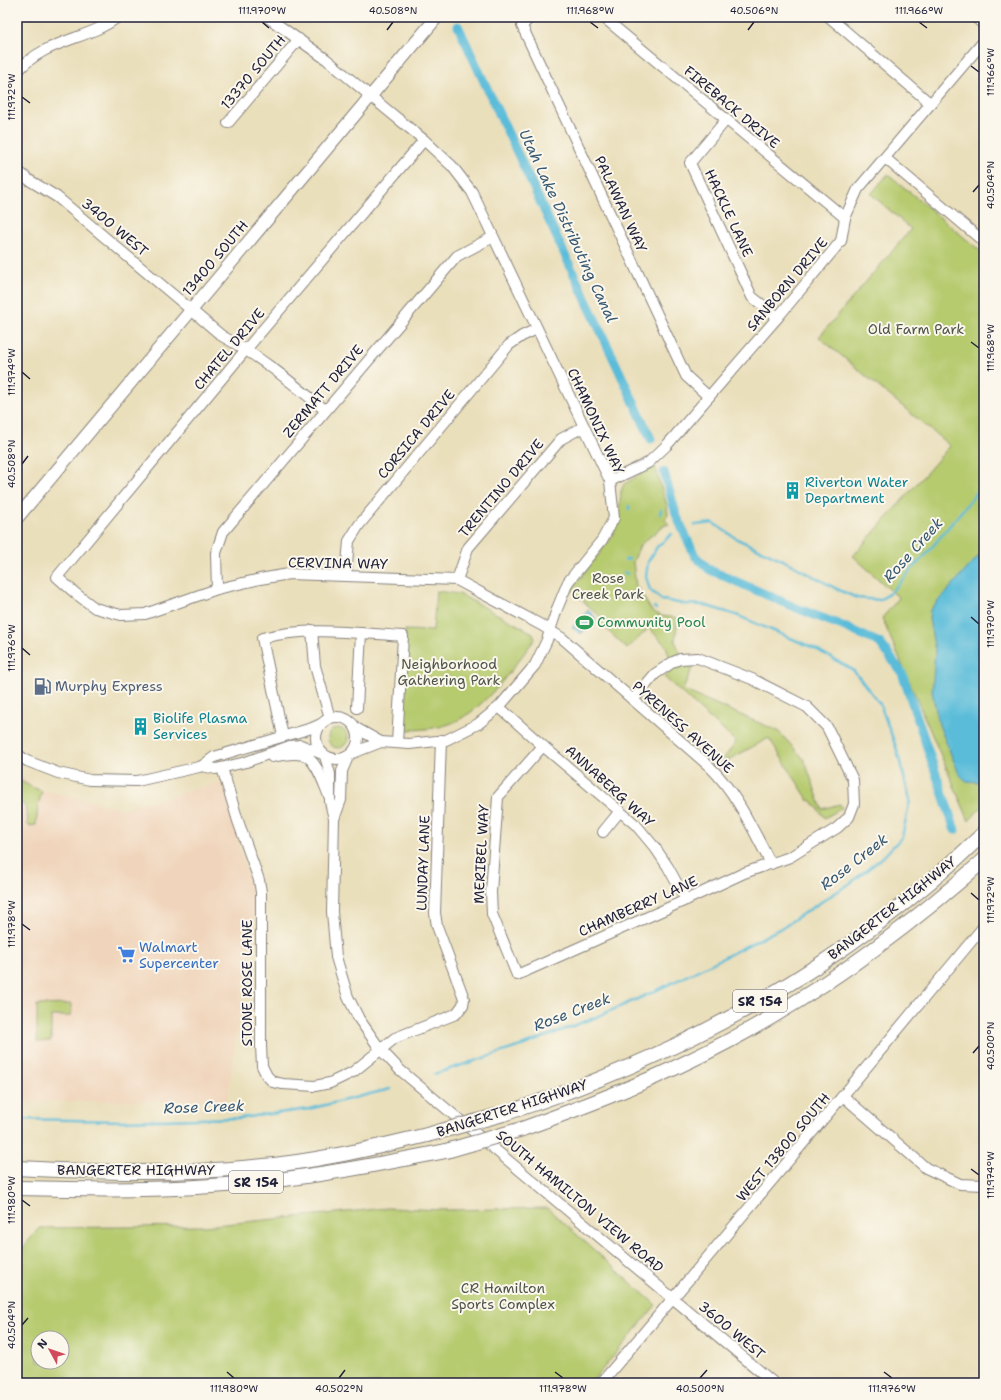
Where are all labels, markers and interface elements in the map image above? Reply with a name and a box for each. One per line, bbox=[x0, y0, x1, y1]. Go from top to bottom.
text: 111.970°W bbox=[238, 4, 286, 17]
text: 40.508°N bbox=[369, 4, 417, 17]
text: 111.968°W bbox=[566, 4, 614, 17]
text: 40.506°N bbox=[730, 4, 778, 17]
text: 111.966°W bbox=[895, 4, 944, 17]
street label: 13370 SOUTH bbox=[217, 31, 289, 113]
text: 111.966°W bbox=[984, 47, 997, 96]
street label: FIREBACK DRIVE bbox=[680, 62, 784, 152]
text: 111.972°W bbox=[5, 73, 18, 121]
water label: Utah Lake Distributing Canal bbox=[514, 126, 622, 326]
street label: PALAWAN WAY bbox=[591, 153, 651, 256]
text: 40.504°N bbox=[984, 161, 997, 209]
street label: HACKLE LANE bbox=[701, 166, 757, 260]
street label: 3400 WEST bbox=[78, 194, 152, 260]
street label: 13400 SOUTH bbox=[178, 216, 252, 300]
street label: SANBORN DRIVE bbox=[743, 233, 832, 335]
street label: CHATEL DRIVE bbox=[190, 304, 269, 394]
park label: Old Farm Park bbox=[868, 320, 964, 338]
text: 111.968°W bbox=[984, 324, 997, 372]
street label: ZERMATT DRIVE bbox=[279, 340, 367, 441]
text: 111.974°W bbox=[5, 348, 18, 396]
street label: CHAMONIX WAY bbox=[563, 365, 629, 477]
street label: CORSICA DRIVE bbox=[373, 385, 459, 482]
street label: TRENTINO DRIVE bbox=[454, 435, 548, 541]
text: 40.508°N bbox=[5, 440, 18, 488]
place label: Riverton Water Department bbox=[805, 473, 909, 507]
building icon: Riverton Water Department bbox=[782, 480, 802, 500]
water label: Rose Creek bbox=[879, 513, 948, 587]
street label: CERVINA WAY bbox=[288, 553, 389, 573]
park label: Rose Creek Park bbox=[572, 569, 644, 603]
text: 111.970°W bbox=[984, 600, 997, 648]
sports icon: Community Pool bbox=[574, 612, 594, 632]
place label: Community Pool bbox=[597, 613, 706, 631]
text: 111.976°W bbox=[5, 624, 18, 672]
park label: Neighborhood Gathering Park bbox=[398, 655, 500, 689]
fuel station icon: Murphy Express bbox=[32, 676, 52, 696]
place label: Murphy Express bbox=[55, 677, 163, 695]
street label: PYRENESS AVENUE bbox=[629, 677, 738, 777]
place label: Biolife Plasma Services bbox=[153, 709, 247, 743]
building icon: Biolife Plasma Services bbox=[130, 716, 150, 736]
street label: ANNABERG WAY bbox=[562, 741, 659, 831]
street label: MERIBEL WAY bbox=[469, 803, 493, 904]
street label: LUNDAY LANE bbox=[412, 815, 434, 911]
water label: Rose Creek bbox=[816, 829, 892, 895]
street label: BANGERTER HIGHWAY bbox=[824, 852, 960, 964]
street label: CHAMBERRY LANE bbox=[576, 872, 701, 940]
text: 111.972°W bbox=[984, 876, 997, 924]
text: 111.978°W bbox=[5, 900, 18, 948]
street label: STONE ROSE LANE bbox=[238, 919, 256, 1047]
place label: Walmart Supercenter bbox=[139, 938, 219, 972]
supermarket icon: Walmart Supercenter bbox=[116, 945, 136, 965]
water label: Rose Creek bbox=[531, 988, 614, 1036]
road number: SR 154 bbox=[733, 990, 787, 1012]
text: 40.500°N bbox=[984, 1022, 997, 1070]
street label: BANGERTER HIGHWAY bbox=[434, 1075, 590, 1141]
street label: WEST 13800 SOUTH bbox=[732, 1089, 834, 1205]
water label: Rose Creek bbox=[163, 1096, 245, 1118]
street label: SOUTH HAMILTON VIEW ROAD bbox=[493, 1126, 667, 1276]
text: 111.974°W bbox=[984, 1151, 997, 1199]
street label: BANGERTER HIGHWAY bbox=[57, 1161, 216, 1179]
road number: SR 154 bbox=[229, 1171, 283, 1193]
text: 111.980°W bbox=[5, 1175, 18, 1224]
park label: CR Hamilton Sports Complex bbox=[451, 1279, 555, 1313]
street label: 3600 WEST bbox=[695, 1297, 769, 1363]
text: 40.504°N bbox=[5, 1301, 18, 1349]
north arrow bbox=[30, 1330, 70, 1370]
text: N bbox=[34, 1336, 51, 1352]
text: 111.980°W bbox=[210, 1382, 259, 1395]
text: 40.502°N bbox=[315, 1382, 363, 1395]
text: 111.978°W bbox=[539, 1382, 587, 1395]
text: 40.500°N bbox=[676, 1382, 724, 1395]
text: 111.976°W bbox=[868, 1382, 916, 1395]

